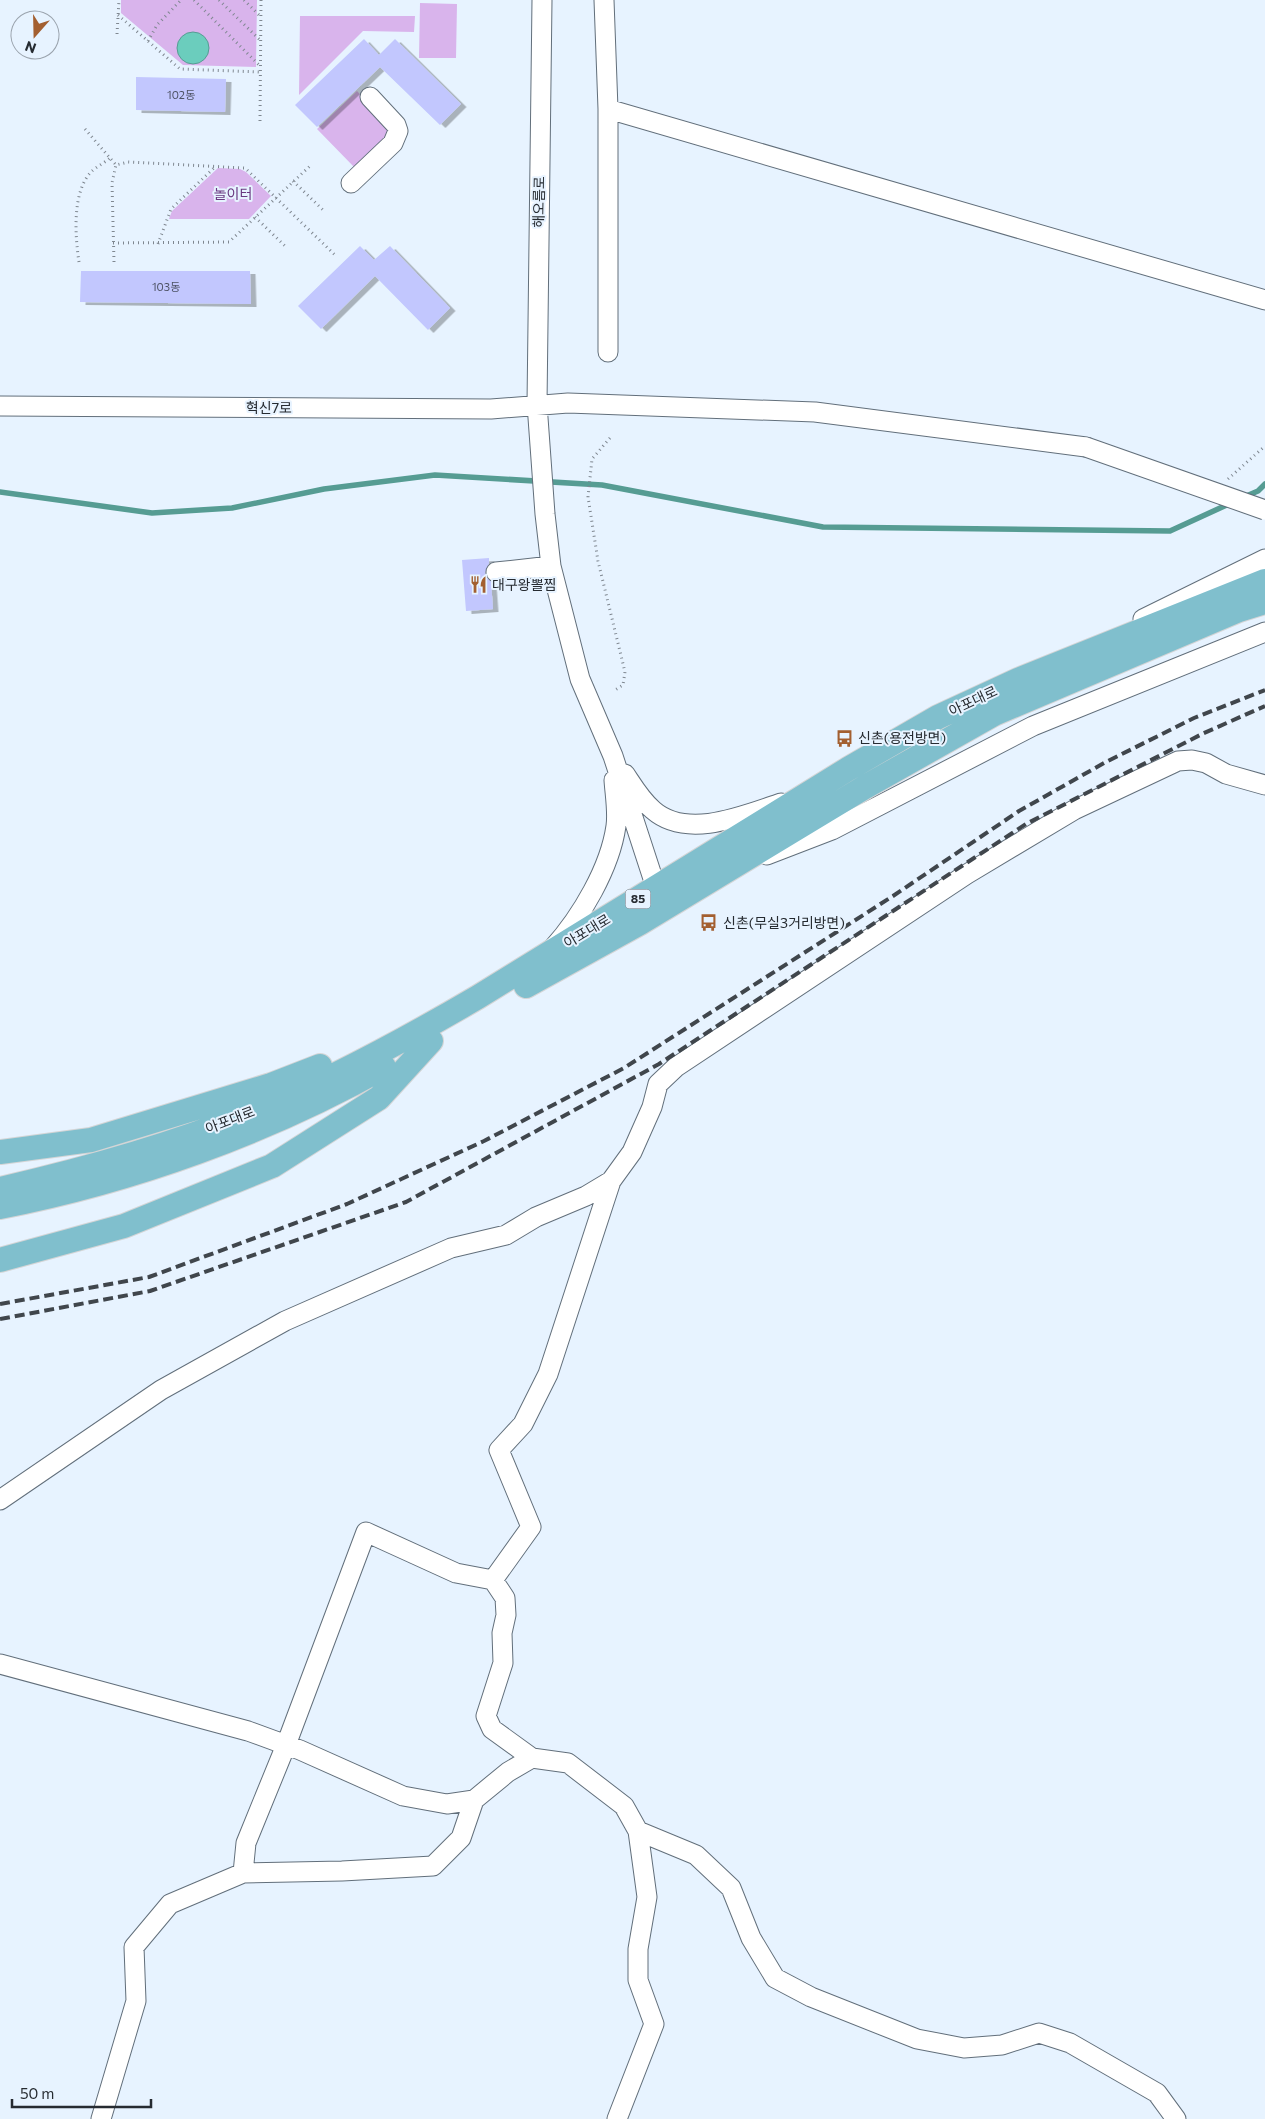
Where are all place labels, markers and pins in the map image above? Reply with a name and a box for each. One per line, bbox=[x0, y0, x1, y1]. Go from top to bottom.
restaurant icon: 대구왕뽈찜 bbox=[468, 575, 488, 595]
place label: 대구왕뽈찜 bbox=[492, 576, 556, 593]
bus stop icon: 신촌(용전방면) bbox=[834, 728, 854, 748]
place label: 신촌(용전방면) bbox=[858, 729, 946, 746]
bus stop icon: 신촌(무실3거리방면) bbox=[699, 913, 719, 933]
place label: 신촌(무실3거리방면) bbox=[723, 914, 845, 931]

